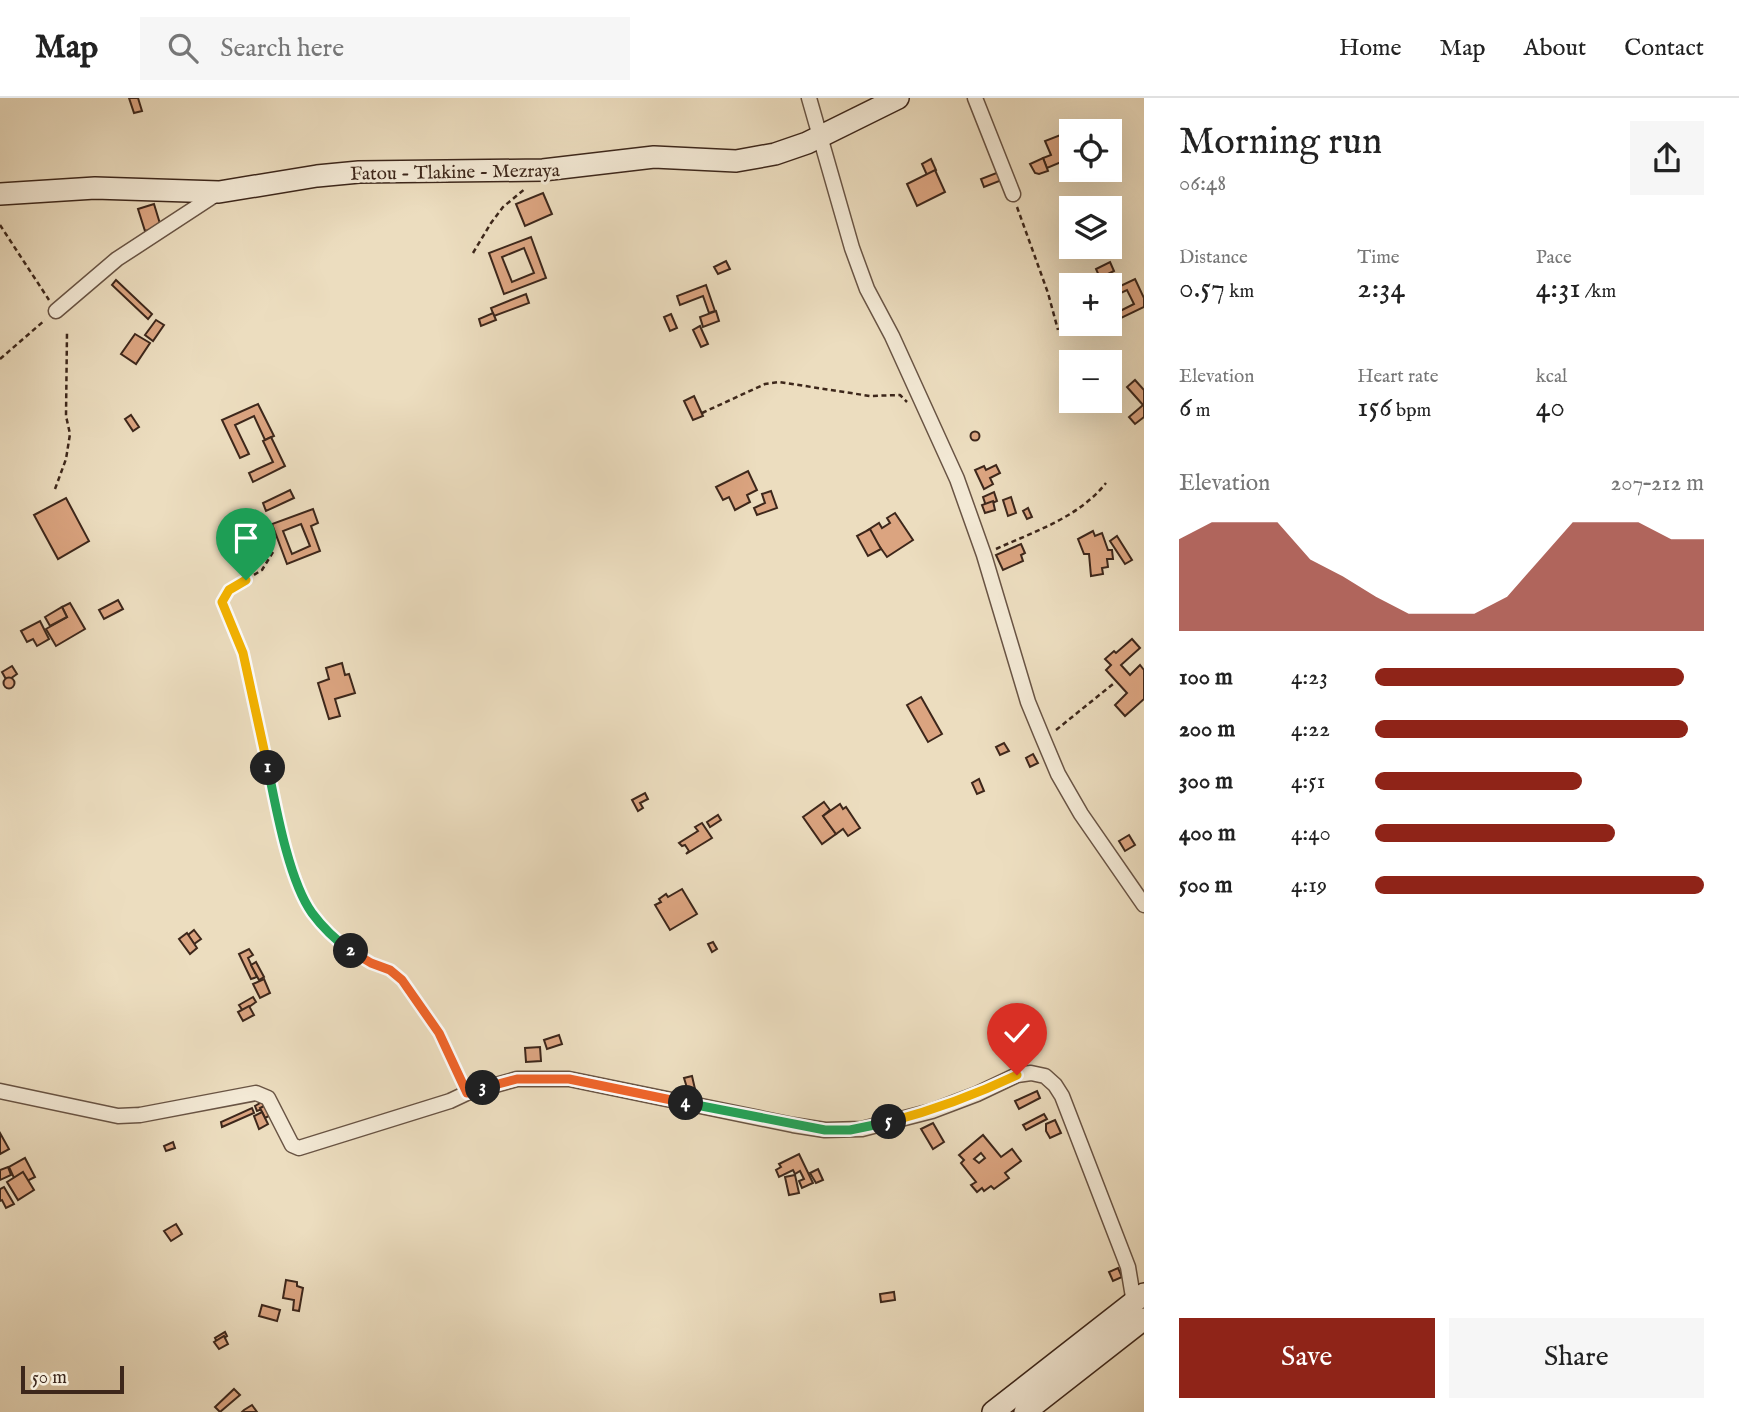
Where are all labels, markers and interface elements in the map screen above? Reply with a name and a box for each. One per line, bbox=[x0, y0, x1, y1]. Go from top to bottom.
search box bbox=[140, 17, 630, 80]
text: Map bbox=[35, 27, 98, 69]
icon: search bbox=[164, 29, 202, 67]
text: Search here bbox=[220, 32, 344, 65]
text: Home bbox=[1339, 33, 1402, 64]
text: Map bbox=[1440, 33, 1486, 64]
text: About bbox=[1524, 33, 1586, 64]
text: Contact bbox=[1624, 33, 1704, 64]
map controls bbox=[1059, 119, 1122, 413]
button: locate bbox=[1059, 119, 1122, 182]
text: Morning run bbox=[1179, 119, 1382, 167]
button: share bbox=[1630, 121, 1704, 195]
street label: Fatou - Tlakine - Mezraya bbox=[350, 159, 561, 187]
text: 06:48 bbox=[1179, 169, 1226, 198]
button: layers bbox=[1059, 196, 1122, 259]
text: Distance bbox=[1179, 246, 1248, 270]
text: Time bbox=[1357, 246, 1400, 270]
text: Pace bbox=[1536, 246, 1572, 270]
text: 0.57 bbox=[1179, 270, 1225, 308]
text: 2:34 bbox=[1357, 270, 1405, 308]
text: 4:31 bbox=[1536, 270, 1581, 308]
button: + bbox=[1059, 273, 1122, 336]
text: km bbox=[1225, 280, 1254, 304]
text: /km bbox=[1581, 280, 1616, 304]
button: − bbox=[1059, 350, 1122, 413]
text: Elevation bbox=[1179, 365, 1254, 389]
text: Heart rate bbox=[1357, 365, 1438, 389]
text: kcal bbox=[1536, 365, 1567, 389]
text: 6 bbox=[1179, 389, 1192, 427]
text: 156 bbox=[1357, 389, 1392, 427]
text: 40 bbox=[1536, 389, 1565, 427]
text: m bbox=[1192, 399, 1210, 423]
text: bpm bbox=[1392, 399, 1431, 423]
text: Elevation bbox=[1179, 469, 1270, 498]
text: 207–212 m bbox=[1611, 469, 1704, 498]
pin bbox=[216, 508, 276, 580]
icon: arrive bbox=[227, 519, 265, 557]
text: 100 m bbox=[1179, 663, 1233, 692]
text: 4:23 bbox=[1291, 663, 1328, 692]
text: 200 m bbox=[1179, 715, 1235, 744]
text: 4:22 bbox=[1291, 715, 1330, 744]
pin: 1 bbox=[250, 750, 286, 786]
text: 1 bbox=[264, 755, 271, 779]
text: 300 m bbox=[1179, 767, 1233, 796]
text: 4:51 bbox=[1291, 767, 1325, 796]
text: 400 m bbox=[1179, 819, 1236, 848]
text: 4:40 bbox=[1291, 819, 1331, 848]
text: 500 m bbox=[1179, 871, 1233, 900]
text: 4:19 bbox=[1291, 871, 1327, 900]
pin: 2 bbox=[334, 934, 368, 968]
text: 2 bbox=[346, 938, 355, 962]
pin bbox=[987, 1003, 1047, 1075]
icon: check bbox=[998, 1014, 1036, 1052]
pin: 3 bbox=[466, 1070, 500, 1105]
text: 3 bbox=[479, 1075, 486, 1099]
pin: 4 bbox=[668, 1086, 704, 1121]
text: 4 bbox=[681, 1090, 690, 1114]
pin: 5 bbox=[872, 1104, 906, 1140]
text: 5 bbox=[885, 1109, 892, 1133]
button: Save bbox=[1179, 1318, 1435, 1398]
button: Share bbox=[1449, 1318, 1704, 1398]
scale bar bbox=[21, 1363, 124, 1395]
text: 50 m bbox=[32, 1366, 67, 1390]

